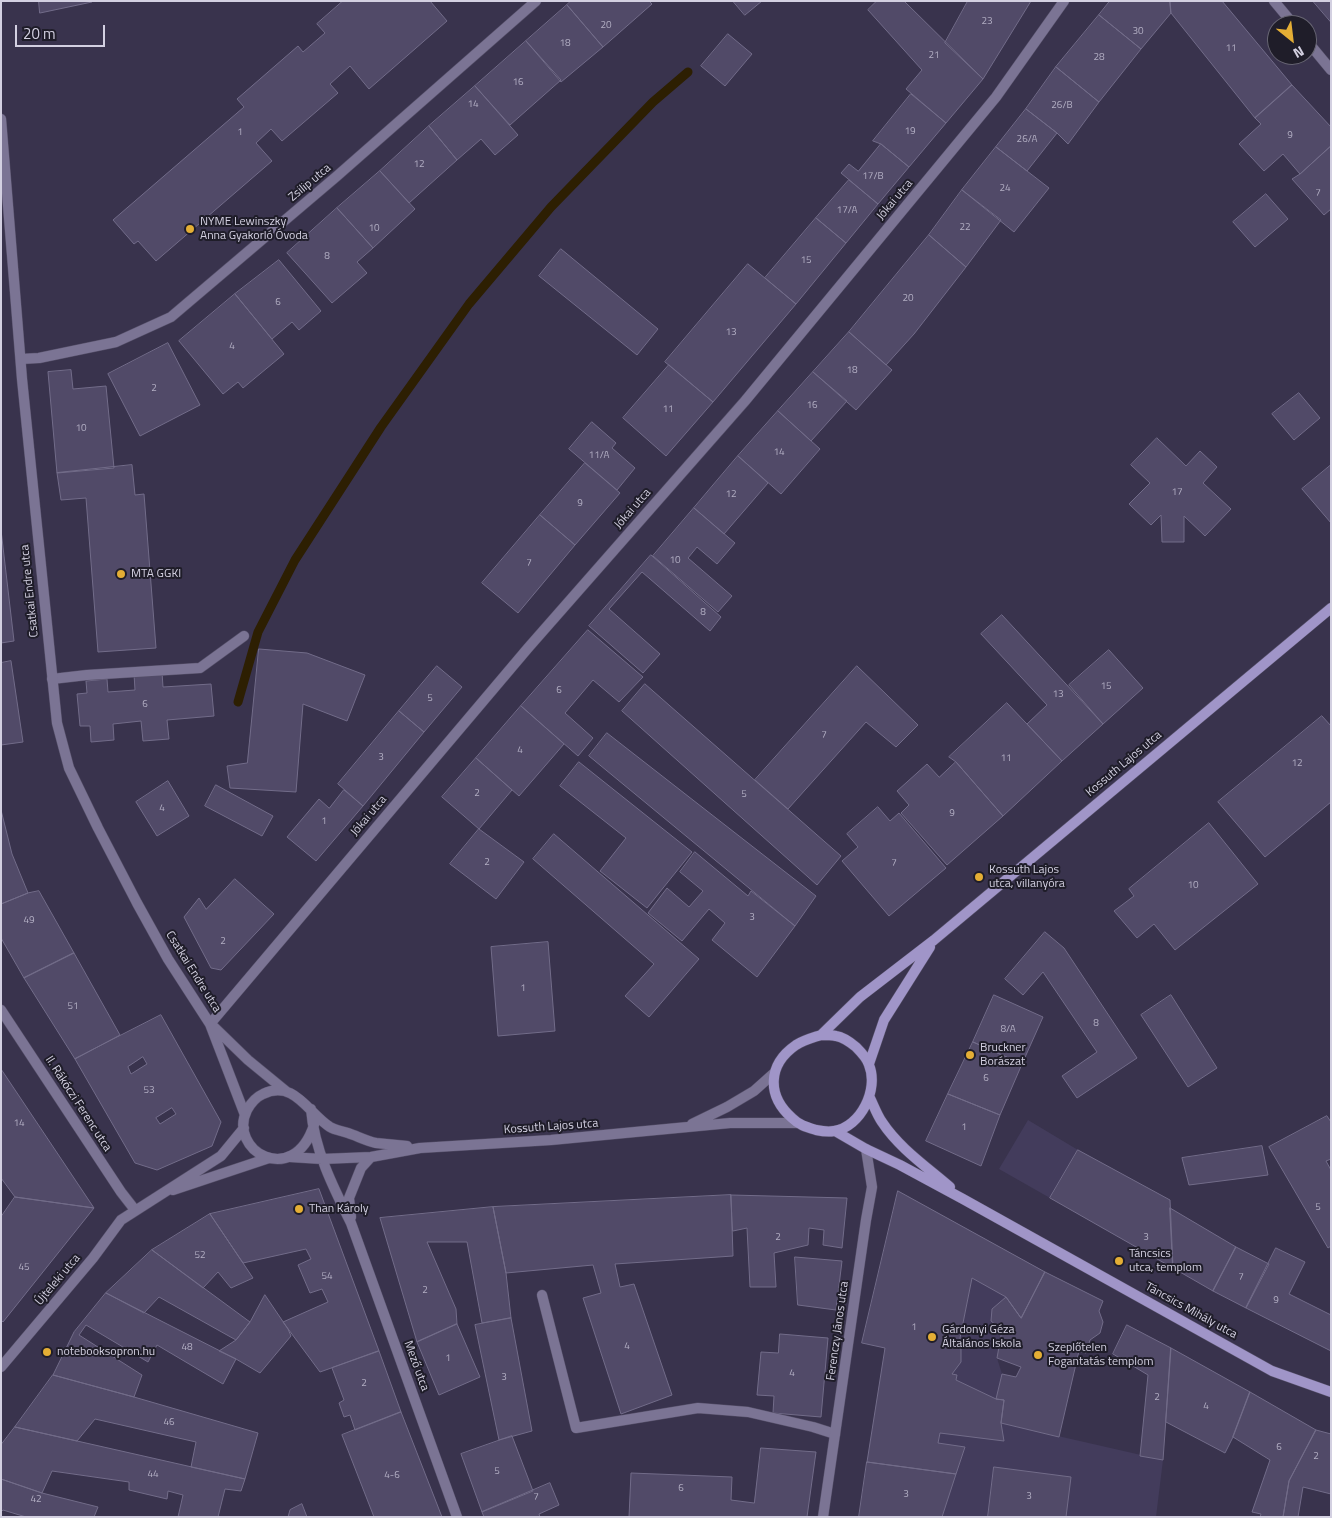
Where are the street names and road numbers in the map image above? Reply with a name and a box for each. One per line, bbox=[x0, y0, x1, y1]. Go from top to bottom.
street label: Zsilip utca bbox=[286, 161, 334, 205]
street label: Jókai utca bbox=[874, 177, 916, 223]
street label: Jókai utca bbox=[612, 486, 654, 532]
street label: Csatkai Endre utca bbox=[18, 544, 42, 638]
street label: Kossuth Lajos utca bbox=[1083, 728, 1165, 800]
street label: Jókai utca bbox=[348, 793, 390, 839]
street label: Csatkai Endre utca bbox=[162, 929, 224, 1015]
street label: II. Rákóczi Ferenc utca bbox=[42, 1054, 114, 1154]
street label: Kossuth Lajos utca bbox=[503, 1117, 599, 1137]
street label: Újteleki utca bbox=[32, 1252, 84, 1308]
street label: Ferenczy János utca bbox=[824, 1280, 852, 1382]
street label: Táncsics Mihály utca bbox=[1143, 1280, 1239, 1342]
street label: Mező utca bbox=[400, 1339, 432, 1393]

